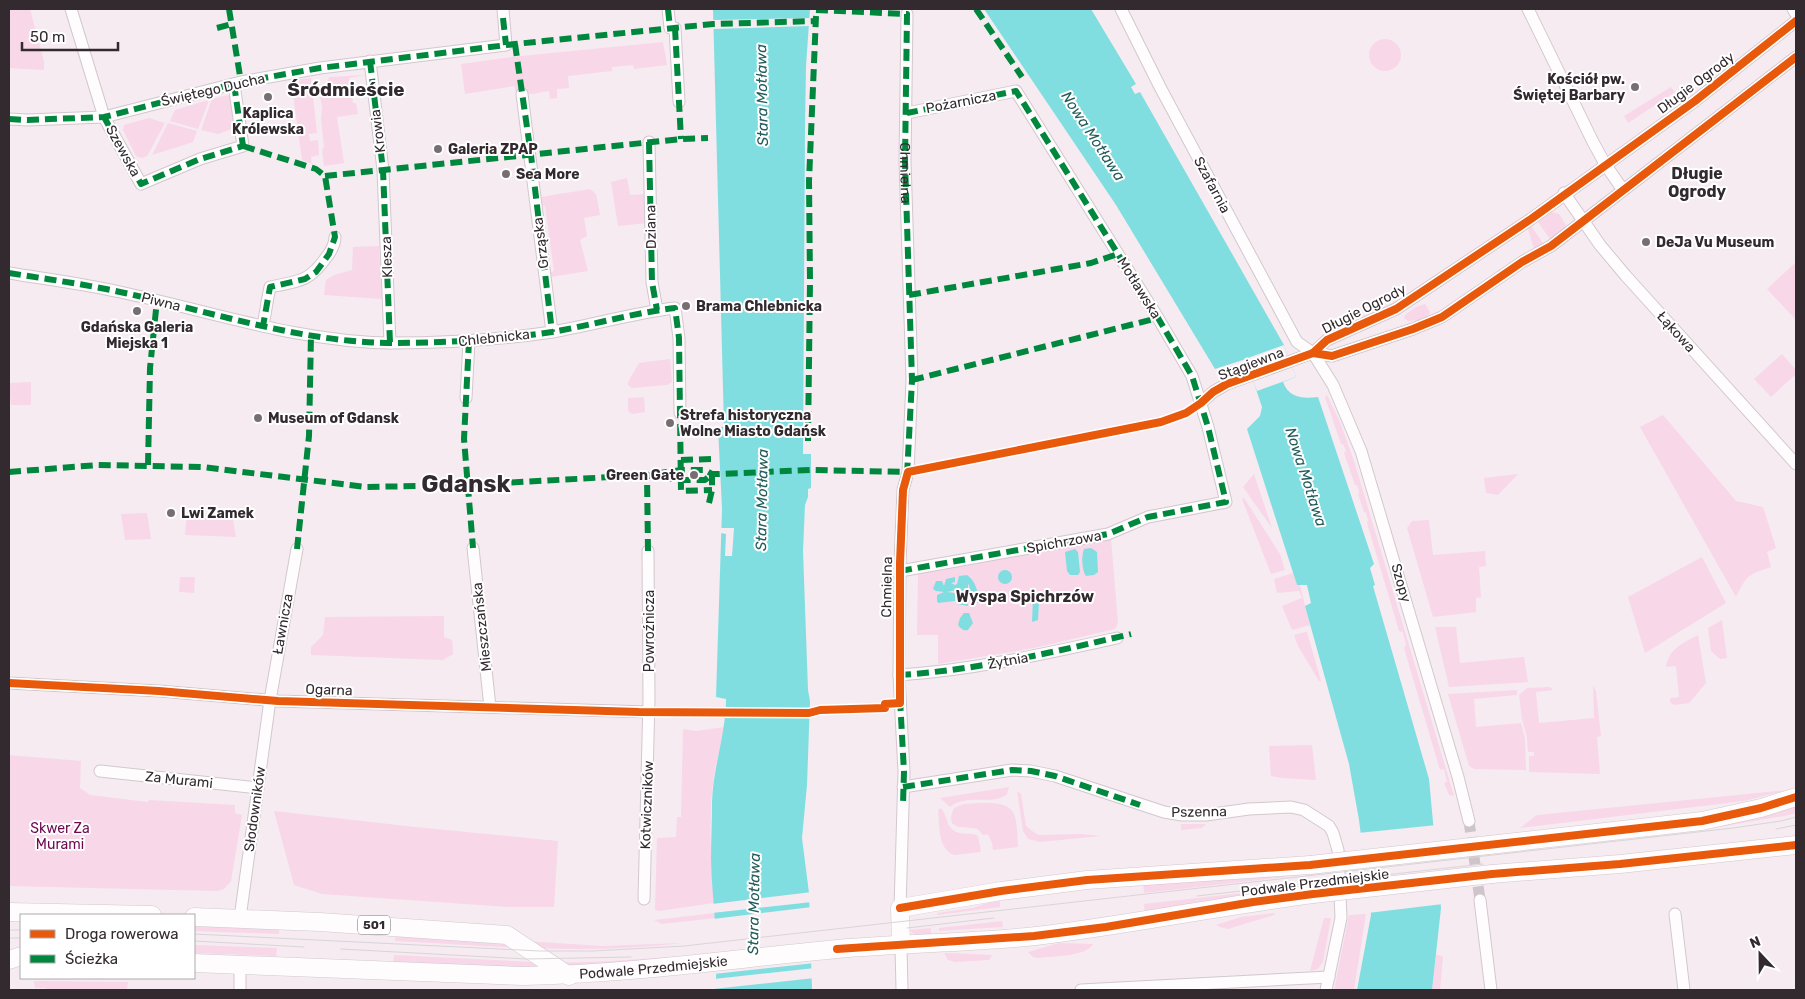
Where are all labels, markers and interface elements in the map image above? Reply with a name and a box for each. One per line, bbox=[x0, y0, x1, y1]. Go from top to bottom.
scale bar bbox=[22, 20, 119, 52]
text: 50 m bbox=[30, 28, 65, 46]
water label: Stara Motława bbox=[752, 44, 772, 146]
street label: Długie Ogrody bbox=[1654, 48, 1738, 117]
street label: Świętego Ducha bbox=[159, 69, 267, 110]
place label: Kościół pw. Świętej Barbary bbox=[1513, 71, 1626, 104]
district label: Śródmieście bbox=[287, 78, 405, 101]
marker: Kościół pw. Świętej Barbary bbox=[1629, 81, 1641, 93]
street label: Pożarnicza bbox=[924, 87, 998, 117]
water label: Nowa Motława bbox=[1057, 88, 1129, 184]
marker: Kaplica Królewska bbox=[262, 91, 274, 103]
place label: Kaplica Królewska bbox=[232, 105, 304, 138]
street label: Krowia bbox=[367, 108, 389, 154]
street label: Szewska bbox=[102, 122, 144, 180]
place label: Galeria ZPAP bbox=[448, 141, 538, 158]
street label: Chmielna bbox=[896, 142, 915, 204]
marker: Galeria ZPAP bbox=[432, 143, 444, 155]
street label: Szafarnia bbox=[1190, 154, 1234, 216]
district label: Długie Ogrody bbox=[1668, 164, 1727, 201]
place label: Sea More bbox=[516, 166, 580, 183]
marker: Sea More bbox=[500, 168, 512, 180]
street label: Dziana bbox=[642, 205, 660, 249]
street label: Grząska bbox=[529, 216, 553, 270]
place label: DeJa Vu Museum bbox=[1656, 234, 1774, 251]
street label: Klesza bbox=[378, 236, 396, 278]
marker: DeJa Vu Museum bbox=[1640, 236, 1652, 248]
street label: Motławska bbox=[1113, 254, 1165, 322]
street label: Długie Ogrody bbox=[1319, 280, 1409, 337]
street label: Piwna bbox=[140, 289, 182, 315]
place label: Brama Chlebnicka bbox=[696, 298, 822, 315]
marker: Brama Chlebnicka bbox=[680, 300, 692, 312]
marker: Gdańska Galeria Miejska 1 bbox=[131, 305, 143, 317]
street label: Łąkowa bbox=[1653, 308, 1699, 356]
place label: Gdańska Galeria Miejska 1 bbox=[81, 319, 193, 352]
street label: Chlebnicka bbox=[457, 326, 531, 350]
street label: Stągiewna bbox=[1216, 344, 1286, 384]
place label: Strefa historyczna Wolne Miasto Gdańsk bbox=[680, 407, 827, 440]
place label: Museum of Gdansk bbox=[268, 410, 400, 427]
marker: Museum of Gdansk bbox=[252, 412, 264, 424]
marker: Strefa historyczna Wolne Miasto Gdańsk bbox=[664, 417, 676, 429]
water label: Nowa Motława bbox=[1281, 425, 1331, 529]
water label: Stara Motława bbox=[752, 449, 772, 551]
place label: Green Gate bbox=[606, 467, 684, 484]
marker: Green Gate bbox=[688, 469, 700, 481]
district label: Gdansk bbox=[421, 470, 511, 498]
place label: Lwi Zamek bbox=[181, 505, 255, 522]
marker: Lwi Zamek bbox=[165, 507, 177, 519]
street label: Spichrzowa bbox=[1025, 527, 1103, 557]
street label: Chmielna bbox=[878, 556, 896, 618]
street label: Szopy bbox=[1387, 562, 1415, 605]
street label: Mieszczańska bbox=[469, 582, 495, 672]
district label: Wyspa Spichrzów bbox=[956, 587, 1095, 606]
street label: Powroźnicza bbox=[641, 590, 658, 672]
street label: Ławnicza bbox=[269, 592, 297, 656]
street label: Żytnia bbox=[986, 649, 1030, 673]
street label: Ogarna bbox=[305, 681, 353, 699]
street label: Kotwiczników bbox=[637, 760, 657, 850]
street label: Słodowników bbox=[241, 765, 269, 853]
street label: Za Murami bbox=[144, 768, 214, 792]
street label: Pszenna bbox=[1171, 803, 1227, 821]
park label: Skwer Za Murami bbox=[30, 820, 90, 853]
water label: Stara Motława bbox=[744, 853, 764, 955]
street label: Podwale Przedmiejskie bbox=[1240, 865, 1390, 901]
legend bbox=[20, 914, 195, 979]
road number: 501 bbox=[358, 916, 390, 934]
text: Droga rowerowa bbox=[65, 925, 179, 943]
north arrow bbox=[1735, 929, 1785, 979]
text: N bbox=[1747, 933, 1763, 952]
text: Ścieżka bbox=[65, 950, 118, 968]
street label: Podwale Przedmiejskie bbox=[579, 952, 729, 982]

